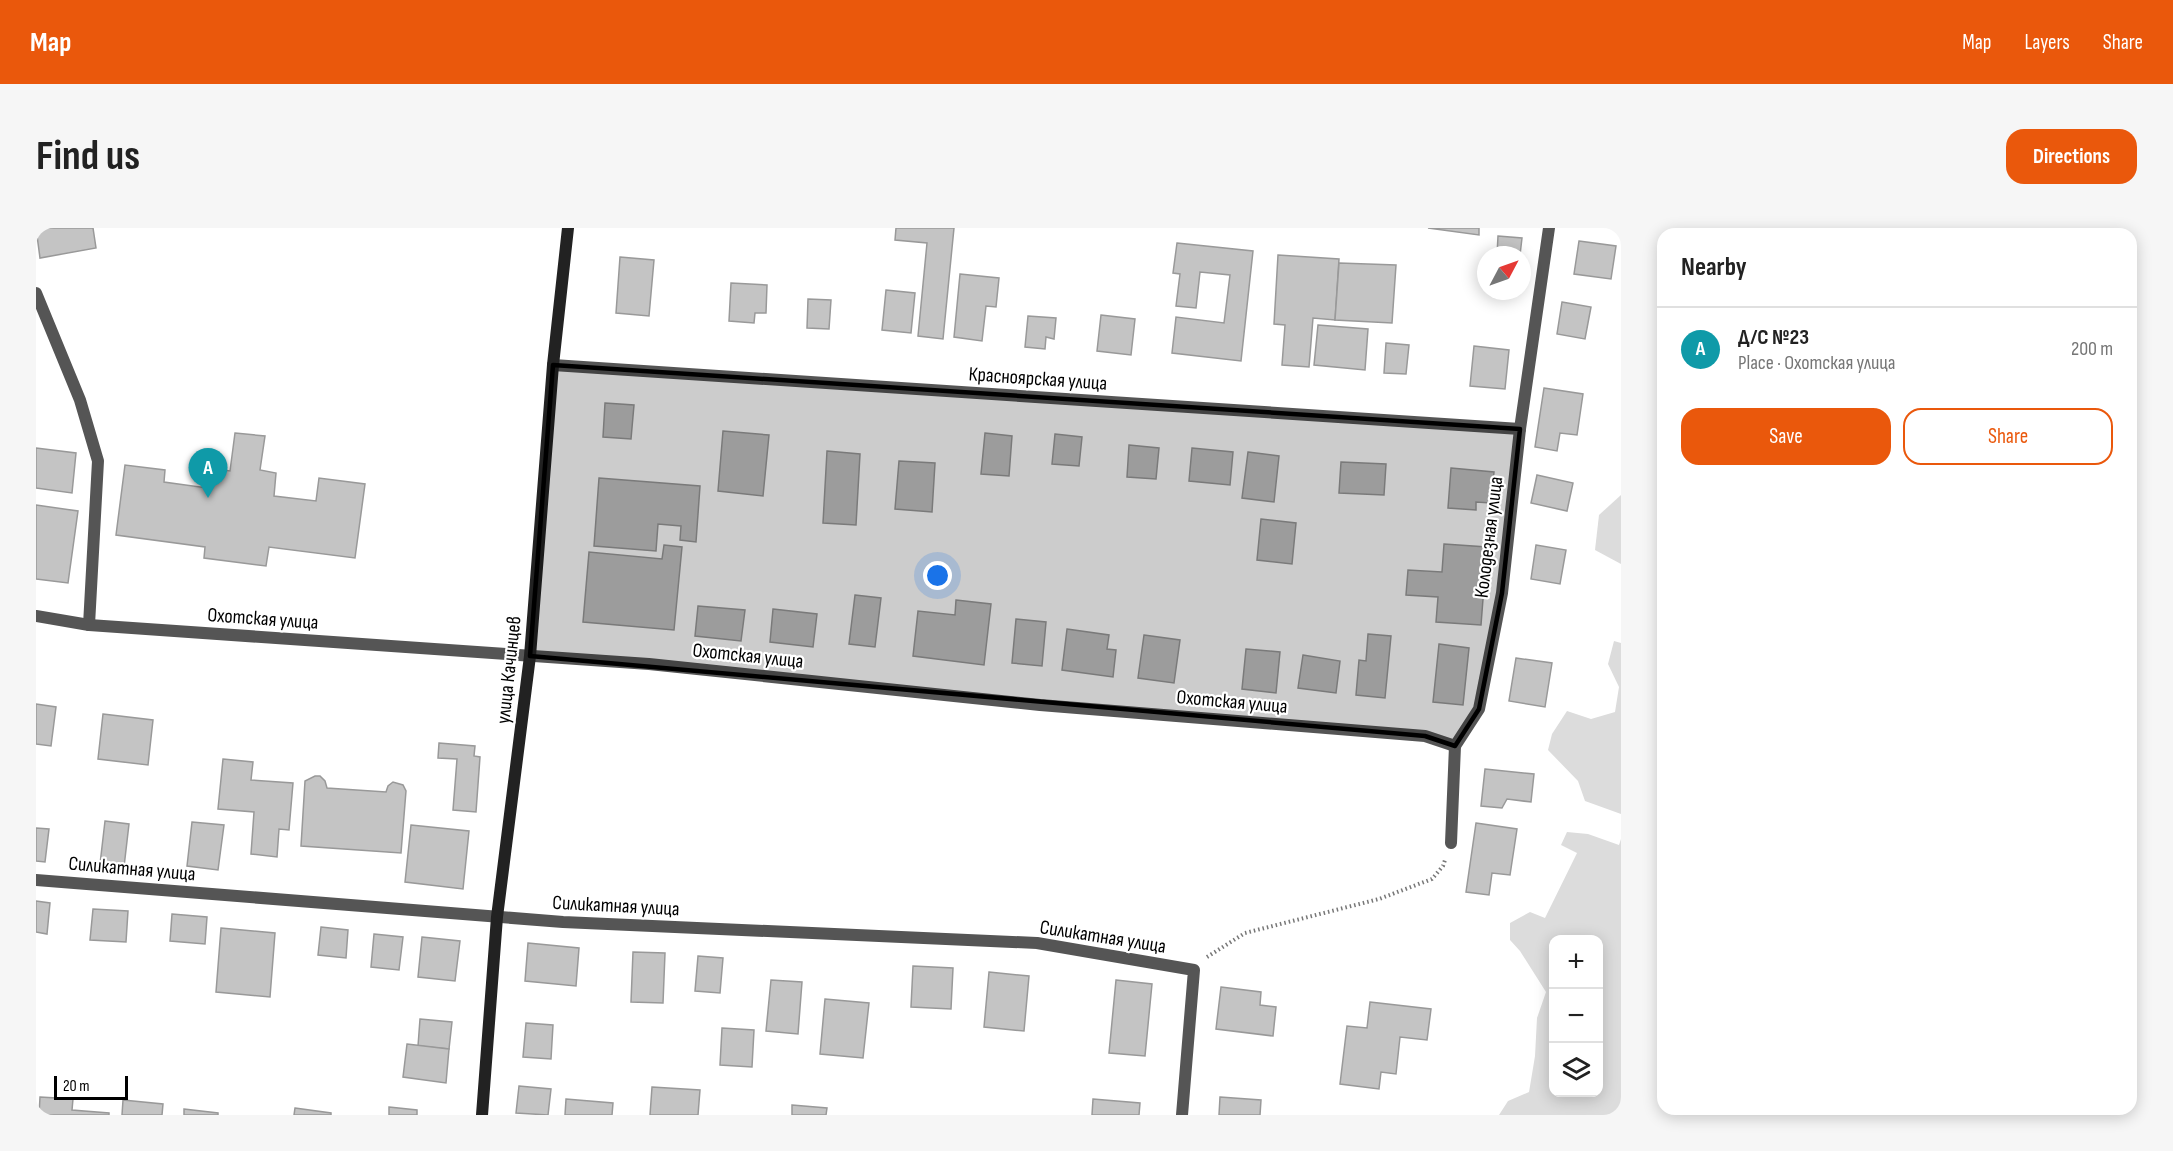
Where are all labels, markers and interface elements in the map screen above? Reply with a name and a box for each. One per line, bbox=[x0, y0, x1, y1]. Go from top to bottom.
text: Map bbox=[30, 26, 71, 59]
text: Map bbox=[1962, 30, 1991, 55]
text: Layers bbox=[2024, 30, 2070, 55]
text: Share bbox=[2103, 30, 2143, 55]
button: Directions bbox=[2006, 129, 2137, 184]
text: Find us bbox=[36, 131, 140, 182]
north arrow bbox=[1477, 246, 1531, 300]
text: Nearby bbox=[1681, 252, 1747, 283]
text: Д/С №23 bbox=[1738, 324, 1809, 351]
text: A bbox=[1696, 337, 1705, 361]
text: 200 m bbox=[2071, 337, 2113, 361]
text: Place · Охотская улица bbox=[1738, 351, 1896, 375]
street label: Красноярская улица bbox=[968, 362, 1108, 396]
button: Save bbox=[1681, 408, 1891, 465]
button: Share bbox=[1903, 408, 2113, 465]
pin: A bbox=[188, 448, 228, 498]
street label: Колодезная улица bbox=[1470, 475, 1508, 599]
your location bbox=[923, 561, 952, 590]
street label: Охотская улица bbox=[207, 603, 319, 635]
street label: улица Качинцев bbox=[491, 615, 527, 725]
street label: Охотская улица bbox=[691, 638, 805, 674]
street label: Охотская улица bbox=[1175, 685, 1288, 719]
street label: Силикатная улица bbox=[67, 851, 196, 887]
street label: Силикатная улица bbox=[552, 891, 680, 921]
street label: Силикатная улица bbox=[1038, 915, 1168, 959]
map controls bbox=[1549, 935, 1603, 1097]
button: + bbox=[1549, 935, 1603, 989]
button: − bbox=[1549, 989, 1603, 1043]
button: layers bbox=[1549, 1043, 1603, 1097]
scale bar bbox=[54, 1073, 128, 1100]
text: 20 m bbox=[63, 1077, 90, 1096]

